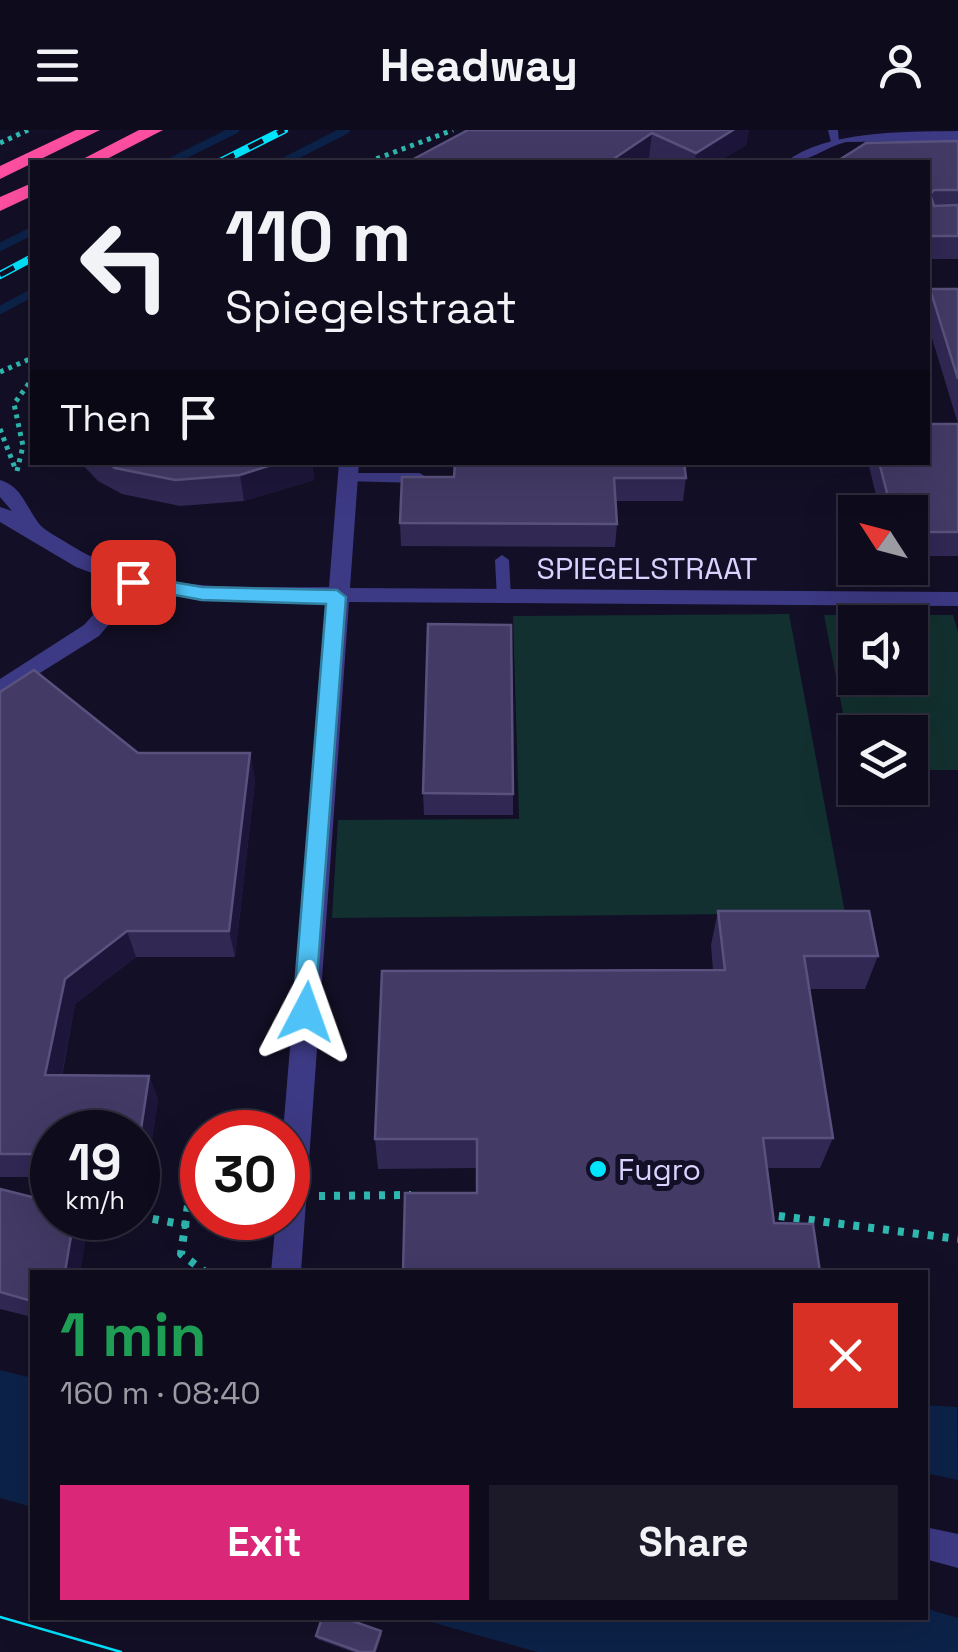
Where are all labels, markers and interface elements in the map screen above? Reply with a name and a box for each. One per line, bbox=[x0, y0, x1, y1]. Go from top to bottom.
text: Headway bbox=[380, 37, 578, 94]
icon: menu bbox=[30, 38, 85, 93]
icon: person bbox=[873, 38, 928, 93]
text: 110 m bbox=[225, 192, 411, 281]
icon: left bbox=[60, 200, 190, 330]
text: Spiegelstraat bbox=[225, 279, 517, 336]
icon: arrive bbox=[171, 390, 226, 445]
text: Then bbox=[60, 394, 151, 442]
north arrow bbox=[838, 495, 928, 585]
map controls bbox=[838, 495, 928, 805]
pin bbox=[91, 540, 176, 625]
street label: SPIEGELSTRAAT bbox=[537, 549, 757, 588]
icon: arrive bbox=[106, 555, 161, 610]
button: sound bbox=[838, 605, 928, 695]
button: layers bbox=[838, 715, 928, 805]
position arrow bbox=[254, 960, 358, 1064]
speed limit sign: 30 bbox=[180, 1110, 310, 1240]
text: 19 bbox=[68, 1131, 122, 1195]
place label: Fugro bbox=[618, 1150, 701, 1189]
marker: Fugro bbox=[587, 1158, 609, 1180]
text: km/h bbox=[65, 1184, 125, 1216]
text: 1 min bbox=[60, 1297, 207, 1374]
button: close bbox=[793, 1303, 898, 1408]
text: 160 m · 08:40 bbox=[60, 1373, 261, 1413]
button: Exit bbox=[60, 1485, 469, 1600]
button: Share bbox=[489, 1485, 898, 1600]

